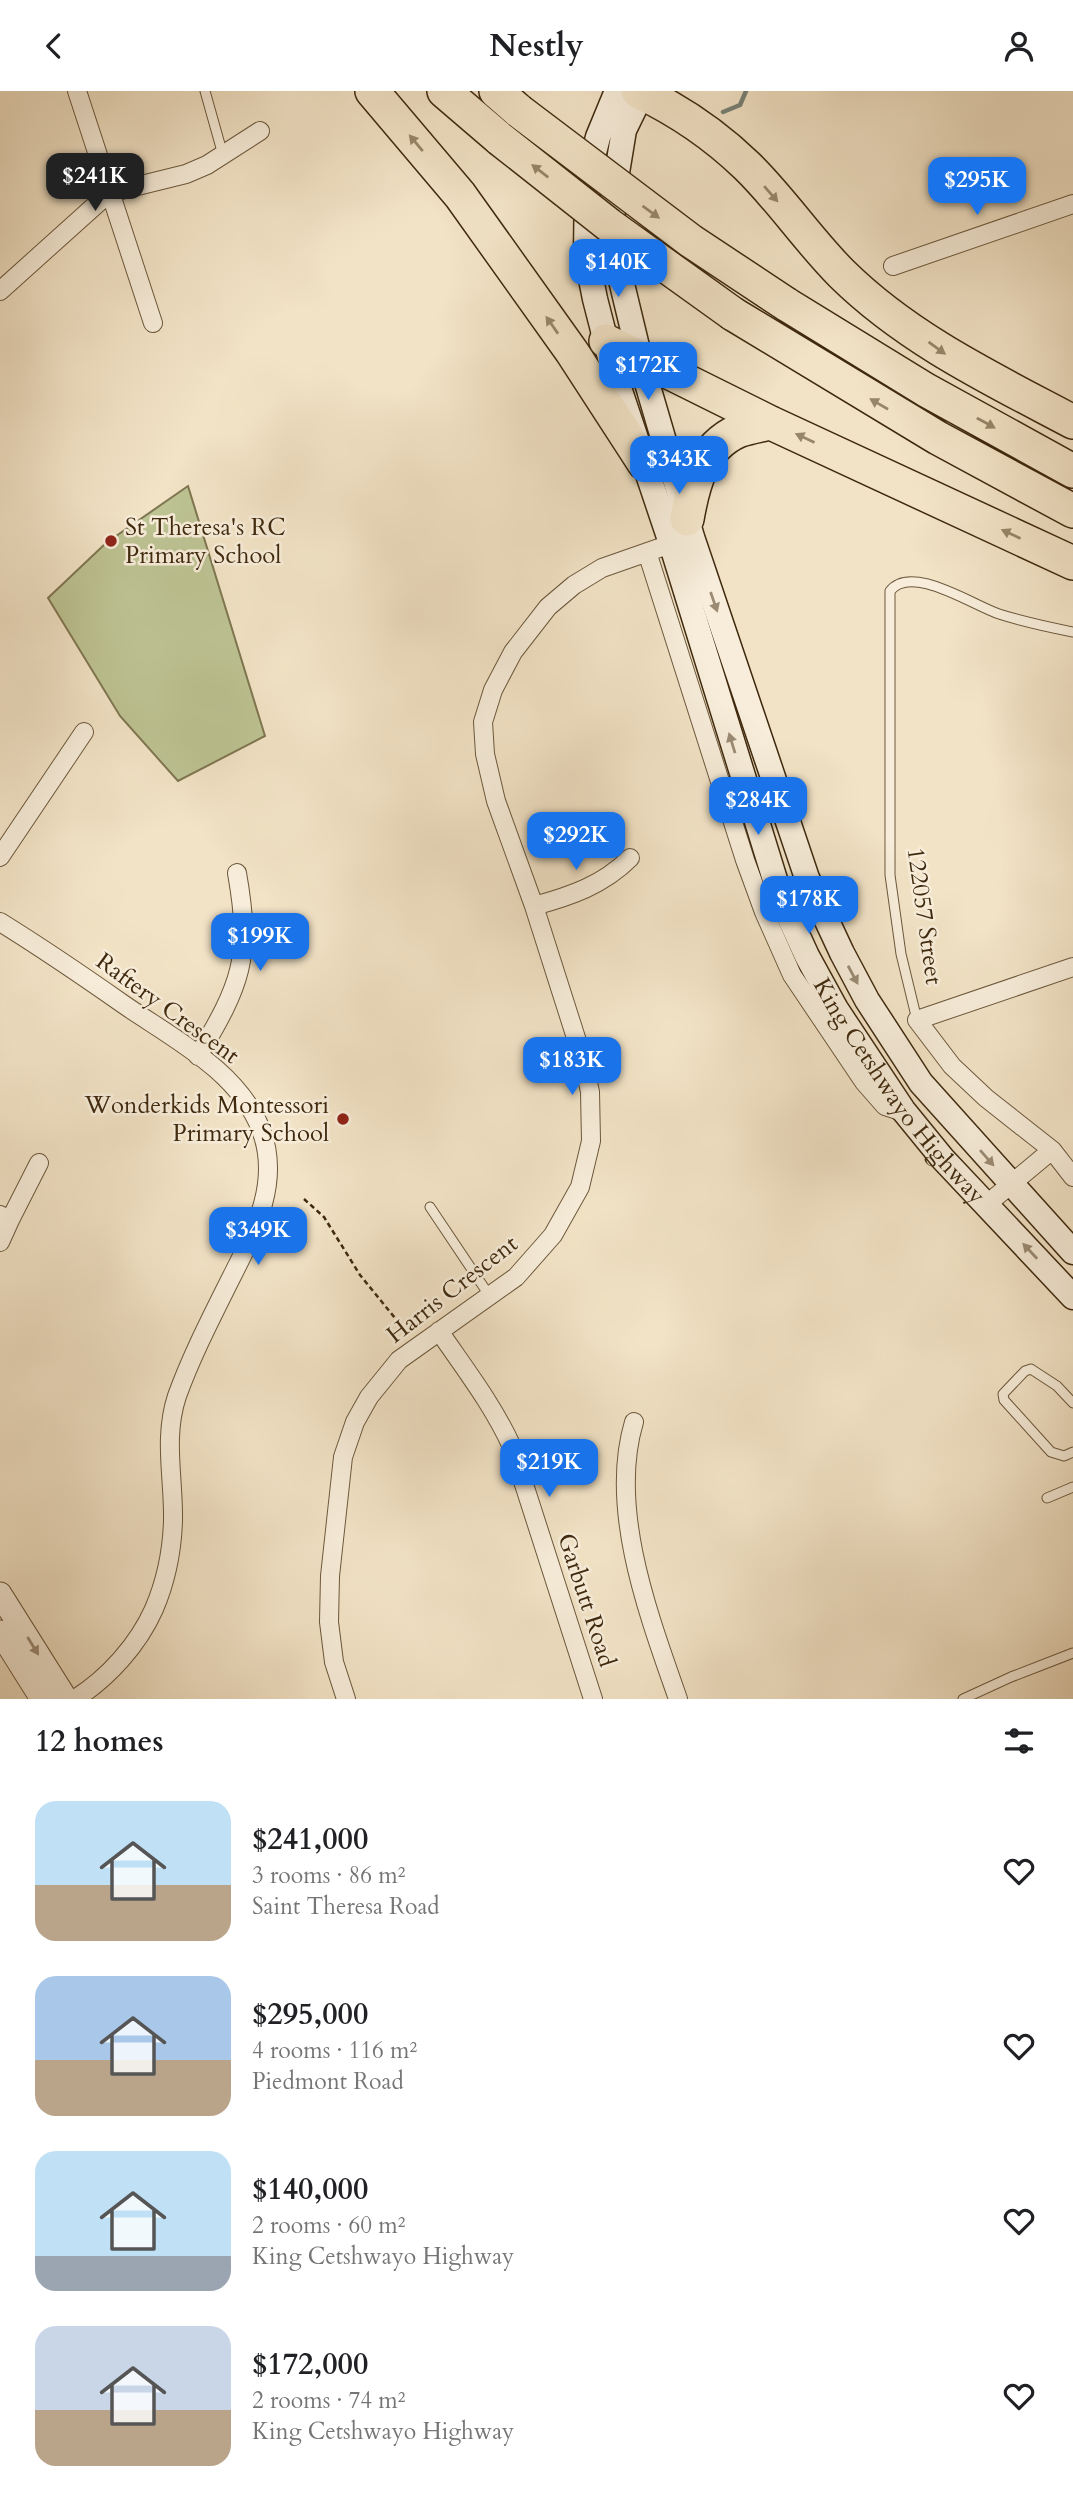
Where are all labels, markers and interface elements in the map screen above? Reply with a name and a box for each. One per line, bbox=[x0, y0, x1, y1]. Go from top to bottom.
text: Nestly bbox=[489, 24, 584, 68]
icon: back bbox=[35, 27, 73, 65]
icon: person bbox=[1000, 27, 1038, 65]
one-way arrow bbox=[409, 134, 424, 151]
pin: $241K bbox=[46, 153, 144, 213]
pin: $295K bbox=[928, 157, 1026, 217]
text: $241K bbox=[62, 160, 128, 191]
one-way arrow bbox=[532, 164, 550, 179]
text: $295K bbox=[944, 164, 1010, 195]
one-way arrow bbox=[763, 186, 778, 203]
one-way arrow bbox=[642, 204, 660, 218]
pin: $140K bbox=[569, 239, 667, 299]
text: $140K bbox=[585, 246, 651, 277]
one-way arrow bbox=[545, 316, 559, 334]
one-way arrow bbox=[928, 341, 946, 355]
pin: $172K bbox=[599, 343, 697, 402]
text: $172K bbox=[615, 349, 681, 380]
one-way arrow bbox=[870, 397, 889, 410]
one-way arrow bbox=[976, 417, 995, 429]
one-way arrow bbox=[795, 432, 815, 444]
pin: $343K bbox=[630, 437, 728, 496]
text: $343K bbox=[646, 443, 712, 474]
place label: St Theresa's RC Primary School bbox=[125, 511, 286, 572]
one-way arrow bbox=[1001, 528, 1021, 540]
marker: St Theresa's RC Primary School bbox=[103, 533, 119, 549]
one-way arrow bbox=[709, 591, 720, 612]
one-way arrow bbox=[727, 733, 737, 754]
pin: $284K bbox=[709, 777, 807, 837]
text: $284K bbox=[725, 784, 791, 815]
pin: $292K bbox=[527, 813, 625, 872]
text: $292K bbox=[543, 819, 609, 850]
street label: 122057 Street bbox=[899, 845, 951, 987]
pin: $178K bbox=[760, 877, 858, 936]
text: $178K bbox=[776, 883, 842, 914]
pin: $199K bbox=[211, 913, 309, 973]
text: $199K bbox=[227, 920, 293, 951]
street label: Raftery Crescent bbox=[89, 945, 246, 1072]
one-way arrow bbox=[847, 965, 859, 985]
street label: King Cetshwayo Highway bbox=[805, 972, 993, 1212]
pin: $183K bbox=[523, 1037, 621, 1097]
text: $183K bbox=[539, 1044, 605, 1075]
place label: Wonderkids Montessori Primary School bbox=[83, 1089, 329, 1150]
marker: Wonderkids Montessori Primary School bbox=[335, 1111, 351, 1127]
one-way arrow bbox=[979, 1149, 995, 1167]
pin: $349K bbox=[209, 1207, 307, 1267]
text: $349K bbox=[225, 1214, 291, 1245]
street label: Harris Crescent bbox=[380, 1227, 525, 1351]
one-way arrow bbox=[1022, 1243, 1038, 1260]
pin: $219K bbox=[500, 1439, 598, 1499]
text: $219K bbox=[516, 1446, 582, 1477]
street label: Garbutt Road bbox=[549, 1529, 624, 1671]
one-way arrow bbox=[26, 1637, 39, 1656]
text: 12 homes bbox=[35, 1721, 164, 1762]
icon: filters bbox=[1000, 1722, 1038, 1760]
text: $241,000 bbox=[252, 1819, 368, 1860]
icon: home bbox=[91, 1829, 175, 1913]
icon: heart bbox=[1000, 1852, 1038, 1890]
text: 3 rooms · 86 m² bbox=[252, 1860, 405, 1891]
text: Saint Theresa Road bbox=[252, 1891, 440, 1922]
text: $295,000 bbox=[252, 1994, 368, 2035]
icon: home bbox=[91, 2004, 175, 2088]
icon: heart bbox=[1000, 2027, 1038, 2065]
text: 4 rooms · 116 m² bbox=[252, 2035, 417, 2066]
text: Piedmont Road bbox=[252, 2066, 404, 2097]
text: $140,000 bbox=[252, 2169, 368, 2210]
icon: home bbox=[91, 2179, 175, 2263]
icon: heart bbox=[1000, 2202, 1038, 2240]
text: 2 rooms · 60 m² bbox=[252, 2210, 405, 2241]
text: King Cetshwayo Highway bbox=[252, 2241, 514, 2272]
text: $172,000 bbox=[252, 2344, 368, 2385]
icon: home bbox=[91, 2354, 175, 2438]
icon: heart bbox=[1000, 2377, 1038, 2415]
text: 2 rooms · 74 m² bbox=[252, 2385, 405, 2416]
text: King Cetshwayo Highway bbox=[252, 2416, 514, 2447]

